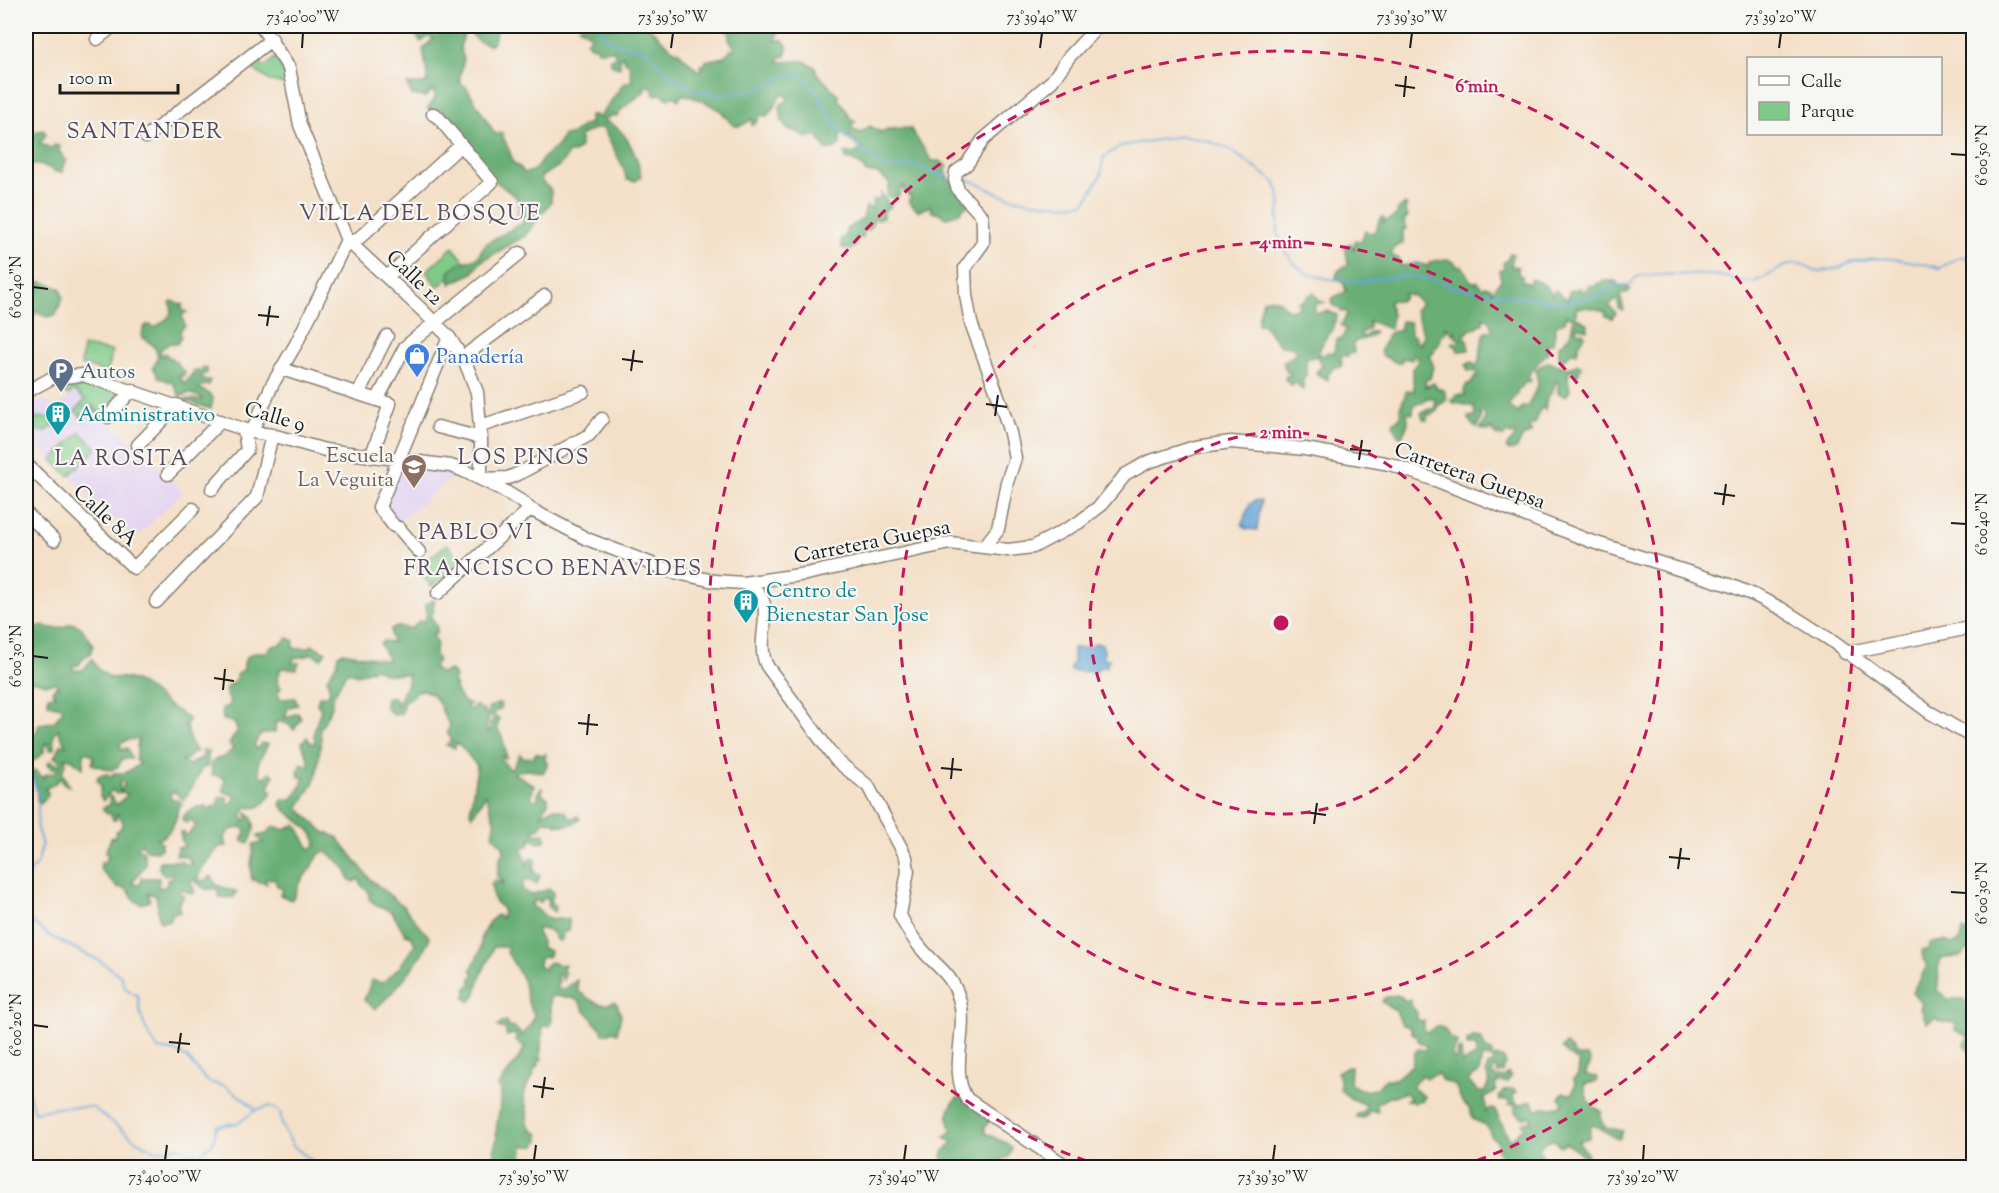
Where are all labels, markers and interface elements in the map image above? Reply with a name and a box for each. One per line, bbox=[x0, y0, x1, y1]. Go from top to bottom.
text: 73°40'00"W bbox=[267, 8, 340, 29]
text: 73°39'50"W bbox=[638, 8, 708, 29]
text: 73°39'40"W bbox=[1007, 8, 1078, 29]
text: 73°39'30"W bbox=[1377, 8, 1448, 29]
text: 73°39'20"W bbox=[1745, 8, 1817, 29]
scale bar bbox=[60, 57, 178, 95]
legend bbox=[1747, 57, 1942, 135]
text: 100 m bbox=[69, 67, 113, 93]
text: Calle bbox=[1801, 70, 1842, 96]
text: 6 min bbox=[1455, 75, 1499, 101]
text: Parque bbox=[1801, 100, 1854, 126]
district label: SANTANDER bbox=[67, 117, 223, 149]
text: 6°00'50"N bbox=[1973, 124, 1994, 186]
district label: VILLA DEL BOSQUE bbox=[299, 199, 541, 231]
text: 4 min bbox=[1258, 231, 1303, 257]
street label: Calle 12 bbox=[378, 244, 449, 313]
text: 6°00'40"N bbox=[7, 256, 28, 318]
shop icon: Panadería bbox=[402, 341, 432, 379]
place label: Panadería bbox=[436, 343, 524, 373]
parking icon: Autos bbox=[46, 356, 76, 394]
place label: Autos bbox=[80, 358, 135, 388]
street label: Calle 9 bbox=[240, 395, 309, 441]
building icon: Administrativo bbox=[43, 399, 73, 437]
place label: Administrativo bbox=[78, 401, 215, 431]
text: 2 min bbox=[1260, 421, 1303, 447]
street label: Carretera Guepsa bbox=[1390, 436, 1549, 518]
place label: Escuela La Veguita bbox=[297, 442, 394, 496]
district label: LOS PINOS bbox=[458, 443, 590, 475]
district label: LA ROSITA bbox=[55, 444, 189, 476]
school or university icon: Escuela La Veguita bbox=[399, 452, 429, 490]
street label: Calle 8A bbox=[65, 478, 144, 555]
text: 6°00'40"N bbox=[1973, 493, 1994, 555]
street label: Carretera Guepsa bbox=[792, 513, 954, 573]
district label: PABLO VI bbox=[418, 518, 534, 550]
district label: FRANCISCO BENAVIDES bbox=[403, 554, 703, 586]
place label: Centro de Bienestar San Jose bbox=[766, 577, 929, 631]
building icon: Centro de Bienestar San Jose bbox=[731, 587, 761, 625]
centre of rings bbox=[1271, 613, 1291, 633]
text: 6°00'30"N bbox=[7, 625, 28, 687]
text: 6°00'30"N bbox=[1973, 862, 1994, 924]
text: 6°00'20"N bbox=[7, 993, 28, 1057]
text: 73°40'00"W bbox=[129, 1168, 202, 1189]
text: 73°39'50"W bbox=[499, 1168, 569, 1189]
text: 73°39'40"W bbox=[869, 1168, 940, 1189]
text: 73°39'30"W bbox=[1238, 1168, 1309, 1189]
text: 73°39'20"W bbox=[1607, 1168, 1679, 1189]

